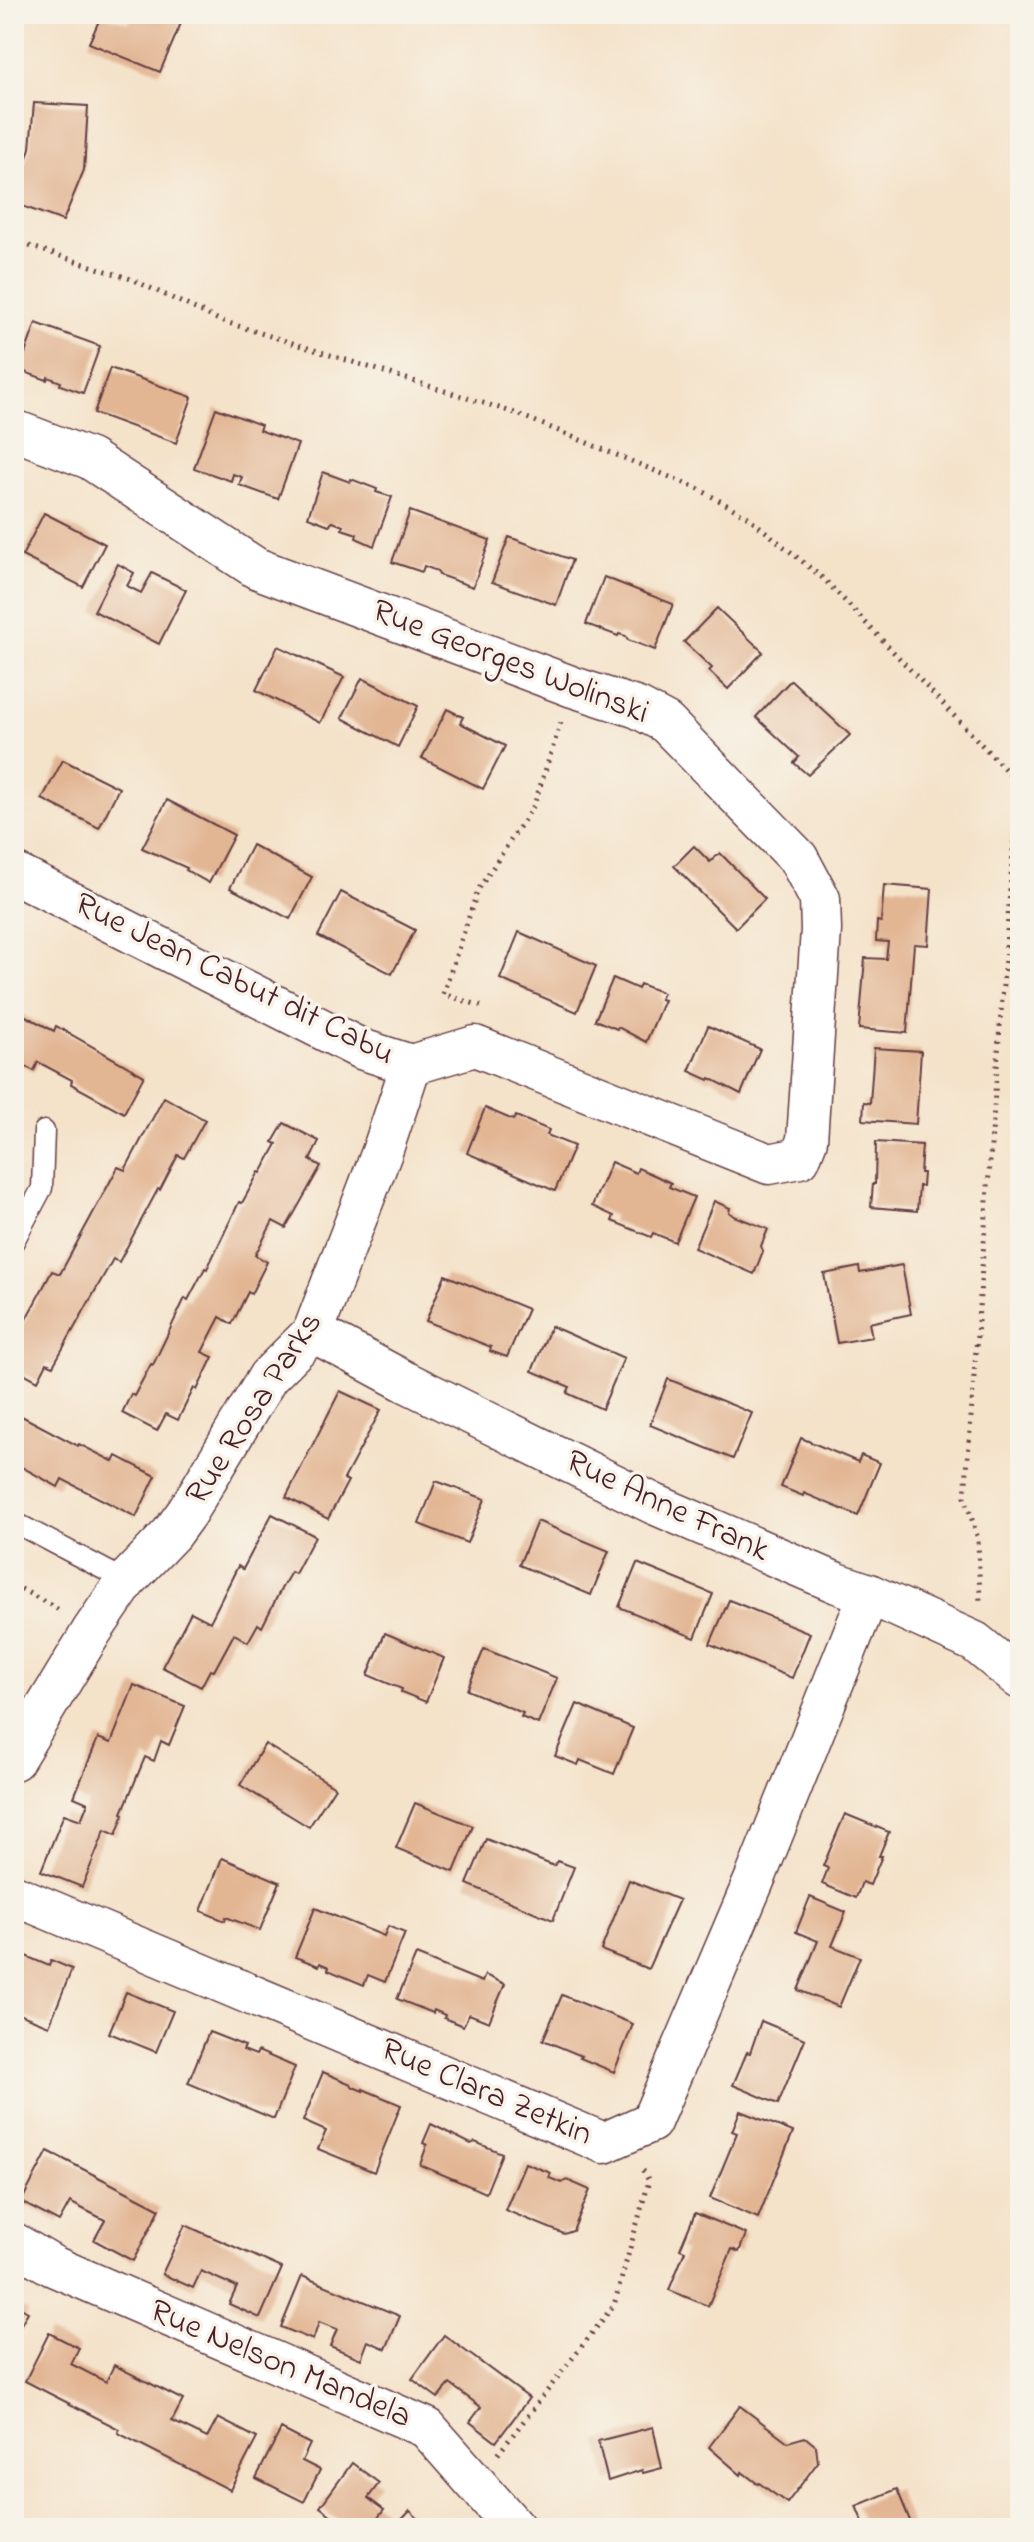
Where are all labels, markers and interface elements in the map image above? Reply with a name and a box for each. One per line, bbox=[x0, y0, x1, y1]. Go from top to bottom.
street label: Rue Georges Wolinski bbox=[364, 587, 656, 739]
street label: Rue Jean Cabut dit Cabu bbox=[65, 881, 403, 1079]
street label: Rue Rosa Parks bbox=[174, 1303, 336, 1515]
street label: Rue Anne Frank bbox=[557, 1438, 777, 1576]
street label: Rue Clara Zetkin bbox=[372, 2026, 600, 2160]
street label: Rue Nelson Mandela bbox=[141, 2287, 419, 2443]

